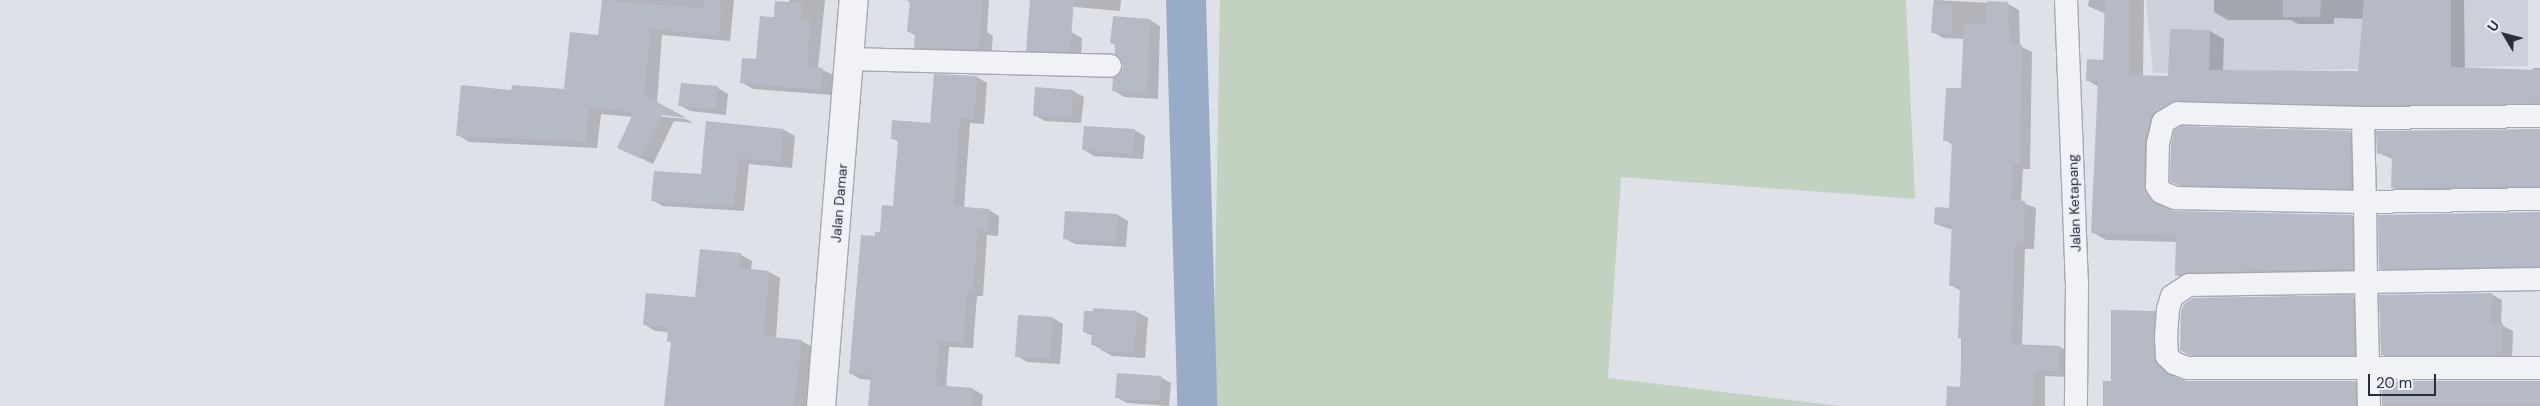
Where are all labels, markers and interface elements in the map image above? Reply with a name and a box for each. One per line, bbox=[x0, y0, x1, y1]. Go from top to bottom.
north arrow bbox=[2480, 10, 2530, 60]
text: U bbox=[2483, 17, 2503, 35]
street label: Jalan Ketapang bbox=[2064, 154, 2084, 252]
street label: Jalan Damar bbox=[827, 163, 851, 243]
scale bar bbox=[2370, 364, 2438, 396]
text: 20 m bbox=[2376, 373, 2412, 393]

